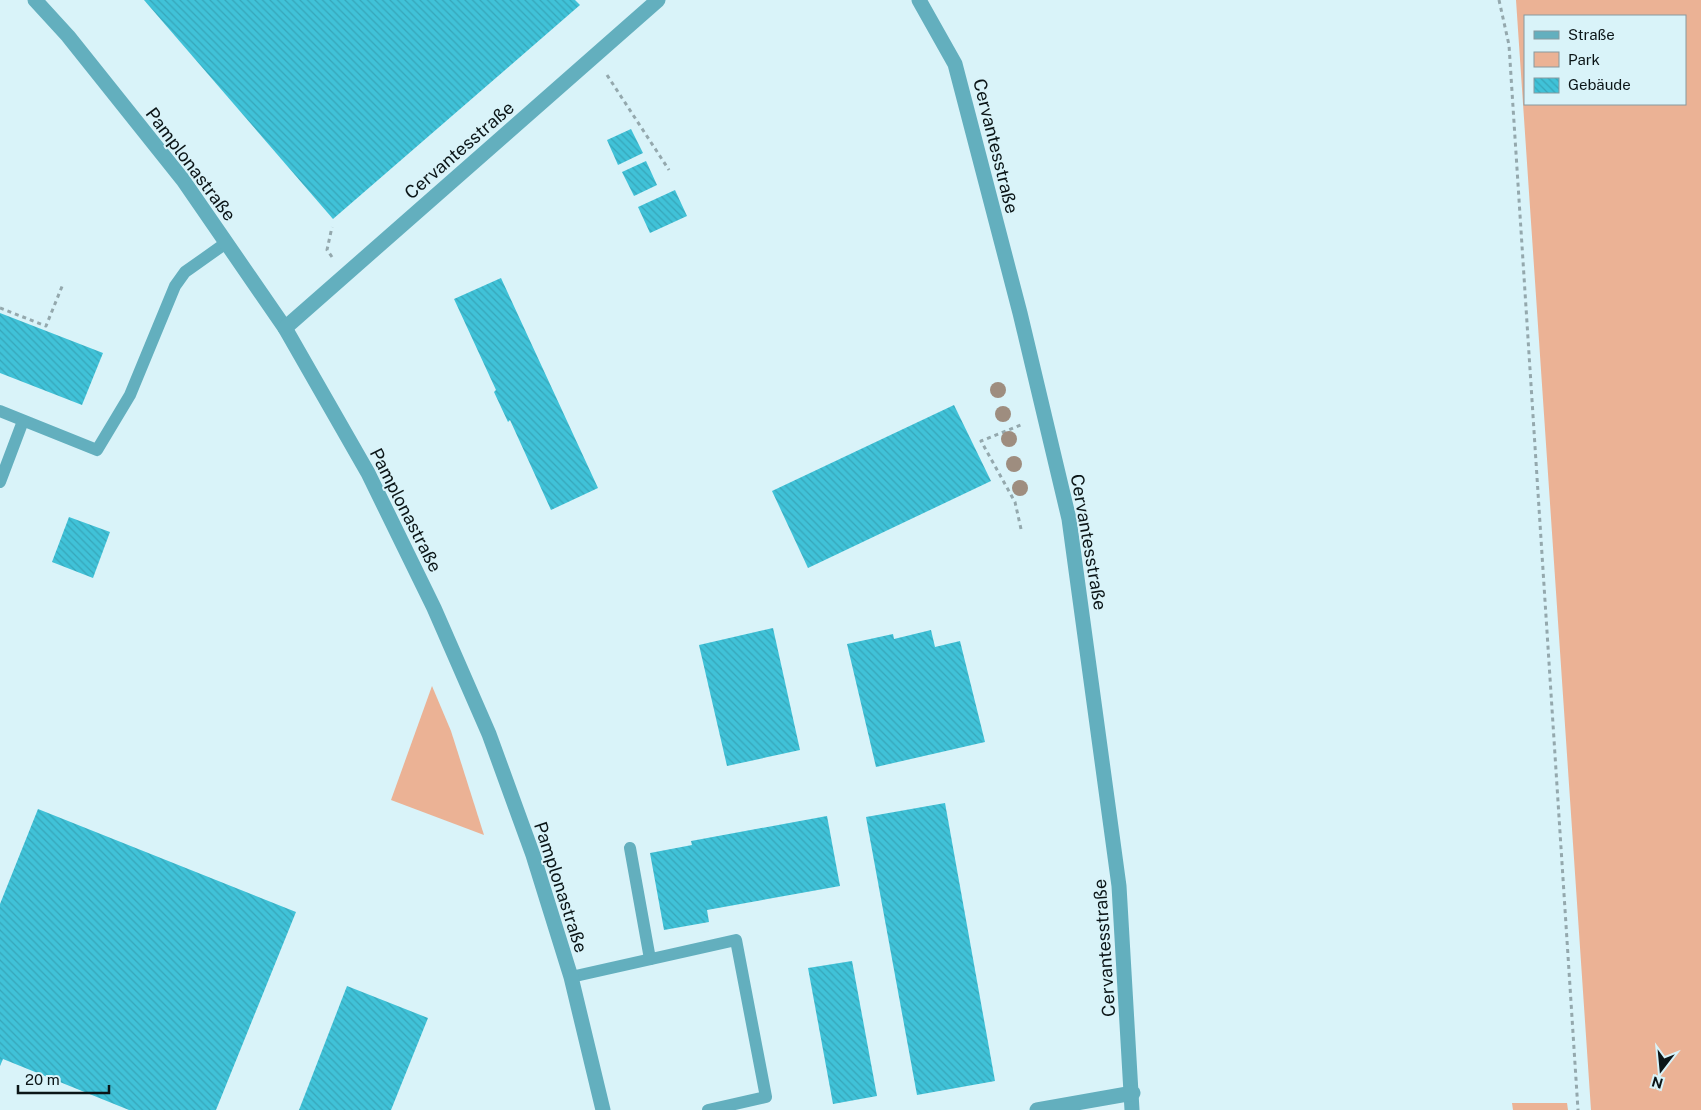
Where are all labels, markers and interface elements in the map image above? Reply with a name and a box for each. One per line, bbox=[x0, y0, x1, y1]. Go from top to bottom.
legend bbox=[1524, 15, 1686, 105]
text: Straße bbox=[1568, 26, 1615, 43]
text: Park bbox=[1568, 51, 1600, 68]
text: Gebäude bbox=[1568, 76, 1631, 93]
street label: Cervantesstraße bbox=[969, 77, 1023, 215]
street label: Cervantesstraße bbox=[400, 97, 518, 203]
street label: Pamplonastraße bbox=[142, 103, 240, 225]
street label: Pamplonastraße bbox=[366, 445, 446, 575]
street label: Cervantesstraße bbox=[1067, 472, 1111, 612]
street label: Pamplonastraße bbox=[530, 819, 592, 955]
street label: Cervantesstraße bbox=[1089, 878, 1119, 1018]
north arrow bbox=[1636, 1045, 1686, 1095]
scale bar bbox=[18, 1062, 109, 1094]
text: 20 m bbox=[25, 1071, 60, 1088]
text: N bbox=[1650, 1073, 1665, 1092]

